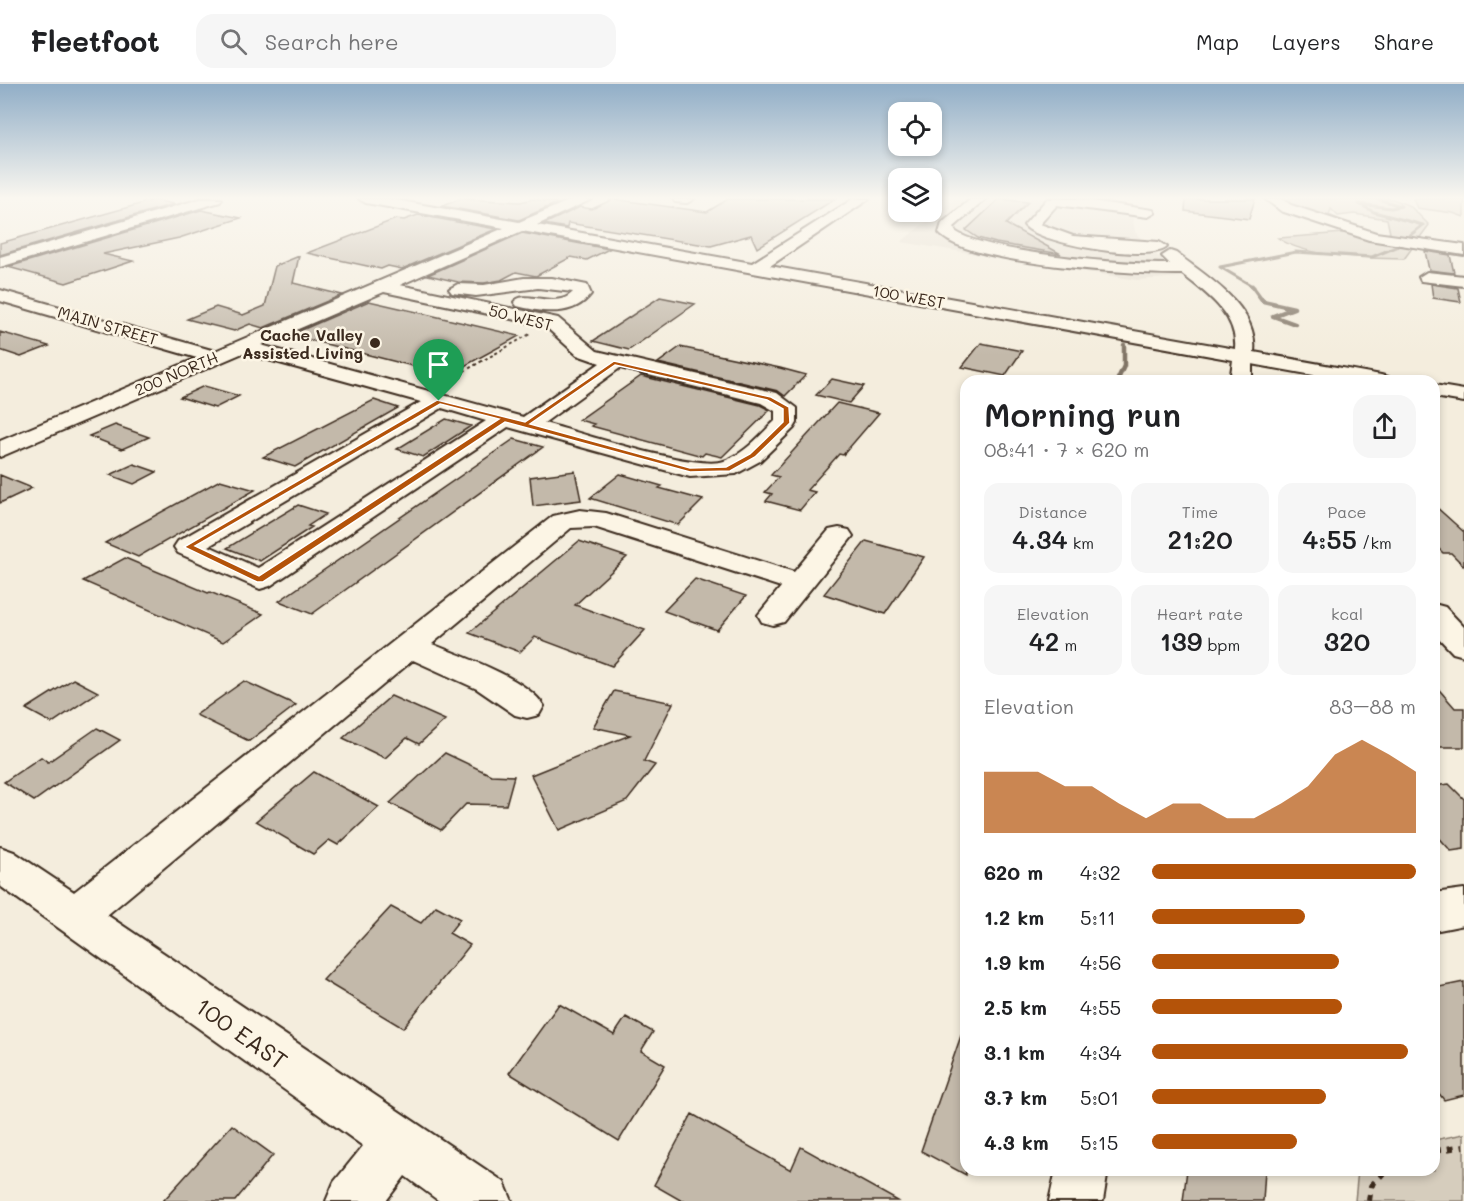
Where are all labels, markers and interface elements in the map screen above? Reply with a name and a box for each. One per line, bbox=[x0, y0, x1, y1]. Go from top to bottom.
search box bbox=[196, 14, 616, 68]
text: Fleetfoot bbox=[30, 23, 160, 59]
icon: search bbox=[217, 25, 250, 58]
text: Search here bbox=[265, 27, 399, 56]
text: Map bbox=[1196, 28, 1239, 55]
text: Layers bbox=[1272, 28, 1341, 55]
text: Share bbox=[1374, 28, 1434, 55]
map controls bbox=[888, 102, 942, 222]
button: locate bbox=[888, 102, 942, 156]
button: layers bbox=[888, 168, 942, 222]
street label: 100 WEST bbox=[871, 279, 947, 313]
street label: 50 WEST bbox=[487, 299, 555, 335]
street label: MAIN STREET bbox=[56, 301, 161, 349]
place label: Cache Valley Assisted Living bbox=[242, 324, 363, 363]
marker: Cache Valley Assisted Living bbox=[368, 336, 382, 350]
pin bbox=[413, 339, 464, 401]
street label: 200 NORTH bbox=[131, 346, 221, 400]
icon: arrive bbox=[422, 348, 455, 381]
text: Morning run bbox=[984, 392, 1181, 435]
button: share bbox=[1353, 395, 1416, 458]
text: 08:41 · 7 × 620 m bbox=[984, 436, 1149, 462]
text: Distance bbox=[1019, 501, 1087, 522]
text: Time bbox=[1182, 501, 1218, 522]
text: Pace bbox=[1327, 501, 1367, 522]
text: 4.34 bbox=[1012, 522, 1068, 556]
text: 21:20 bbox=[1167, 522, 1233, 556]
text: 4:55 bbox=[1302, 522, 1357, 556]
text: km bbox=[1068, 532, 1094, 553]
text: /km bbox=[1357, 532, 1392, 553]
text: Elevation bbox=[1017, 603, 1089, 624]
text: Heart rate bbox=[1157, 603, 1243, 624]
text: kcal bbox=[1331, 603, 1363, 624]
text: 42 bbox=[1029, 624, 1059, 658]
text: 139 bbox=[1160, 624, 1202, 658]
text: 320 bbox=[1324, 624, 1370, 658]
text: m bbox=[1059, 634, 1077, 655]
text: bpm bbox=[1202, 634, 1240, 655]
text: Elevation bbox=[984, 693, 1074, 719]
text: 83–88 m bbox=[1329, 693, 1416, 719]
text: 620 m bbox=[984, 859, 1043, 885]
text: 4:32 bbox=[1080, 859, 1121, 885]
text: 1.2 km bbox=[984, 904, 1044, 930]
text: 5:11 bbox=[1080, 904, 1116, 930]
text: 1.9 km bbox=[984, 949, 1045, 975]
text: 4:56 bbox=[1080, 949, 1122, 975]
street label: 100 EAST bbox=[190, 990, 294, 1076]
text: 2.5 km bbox=[984, 994, 1047, 1020]
text: 4:55 bbox=[1080, 994, 1121, 1020]
text: 3.1 km bbox=[984, 1039, 1045, 1065]
text: 4:34 bbox=[1080, 1039, 1121, 1065]
text: 3.7 km bbox=[984, 1084, 1047, 1110]
text: 5:01 bbox=[1080, 1084, 1119, 1110]
text: 4.3 km bbox=[984, 1129, 1049, 1155]
text: 5:15 bbox=[1080, 1129, 1118, 1155]

